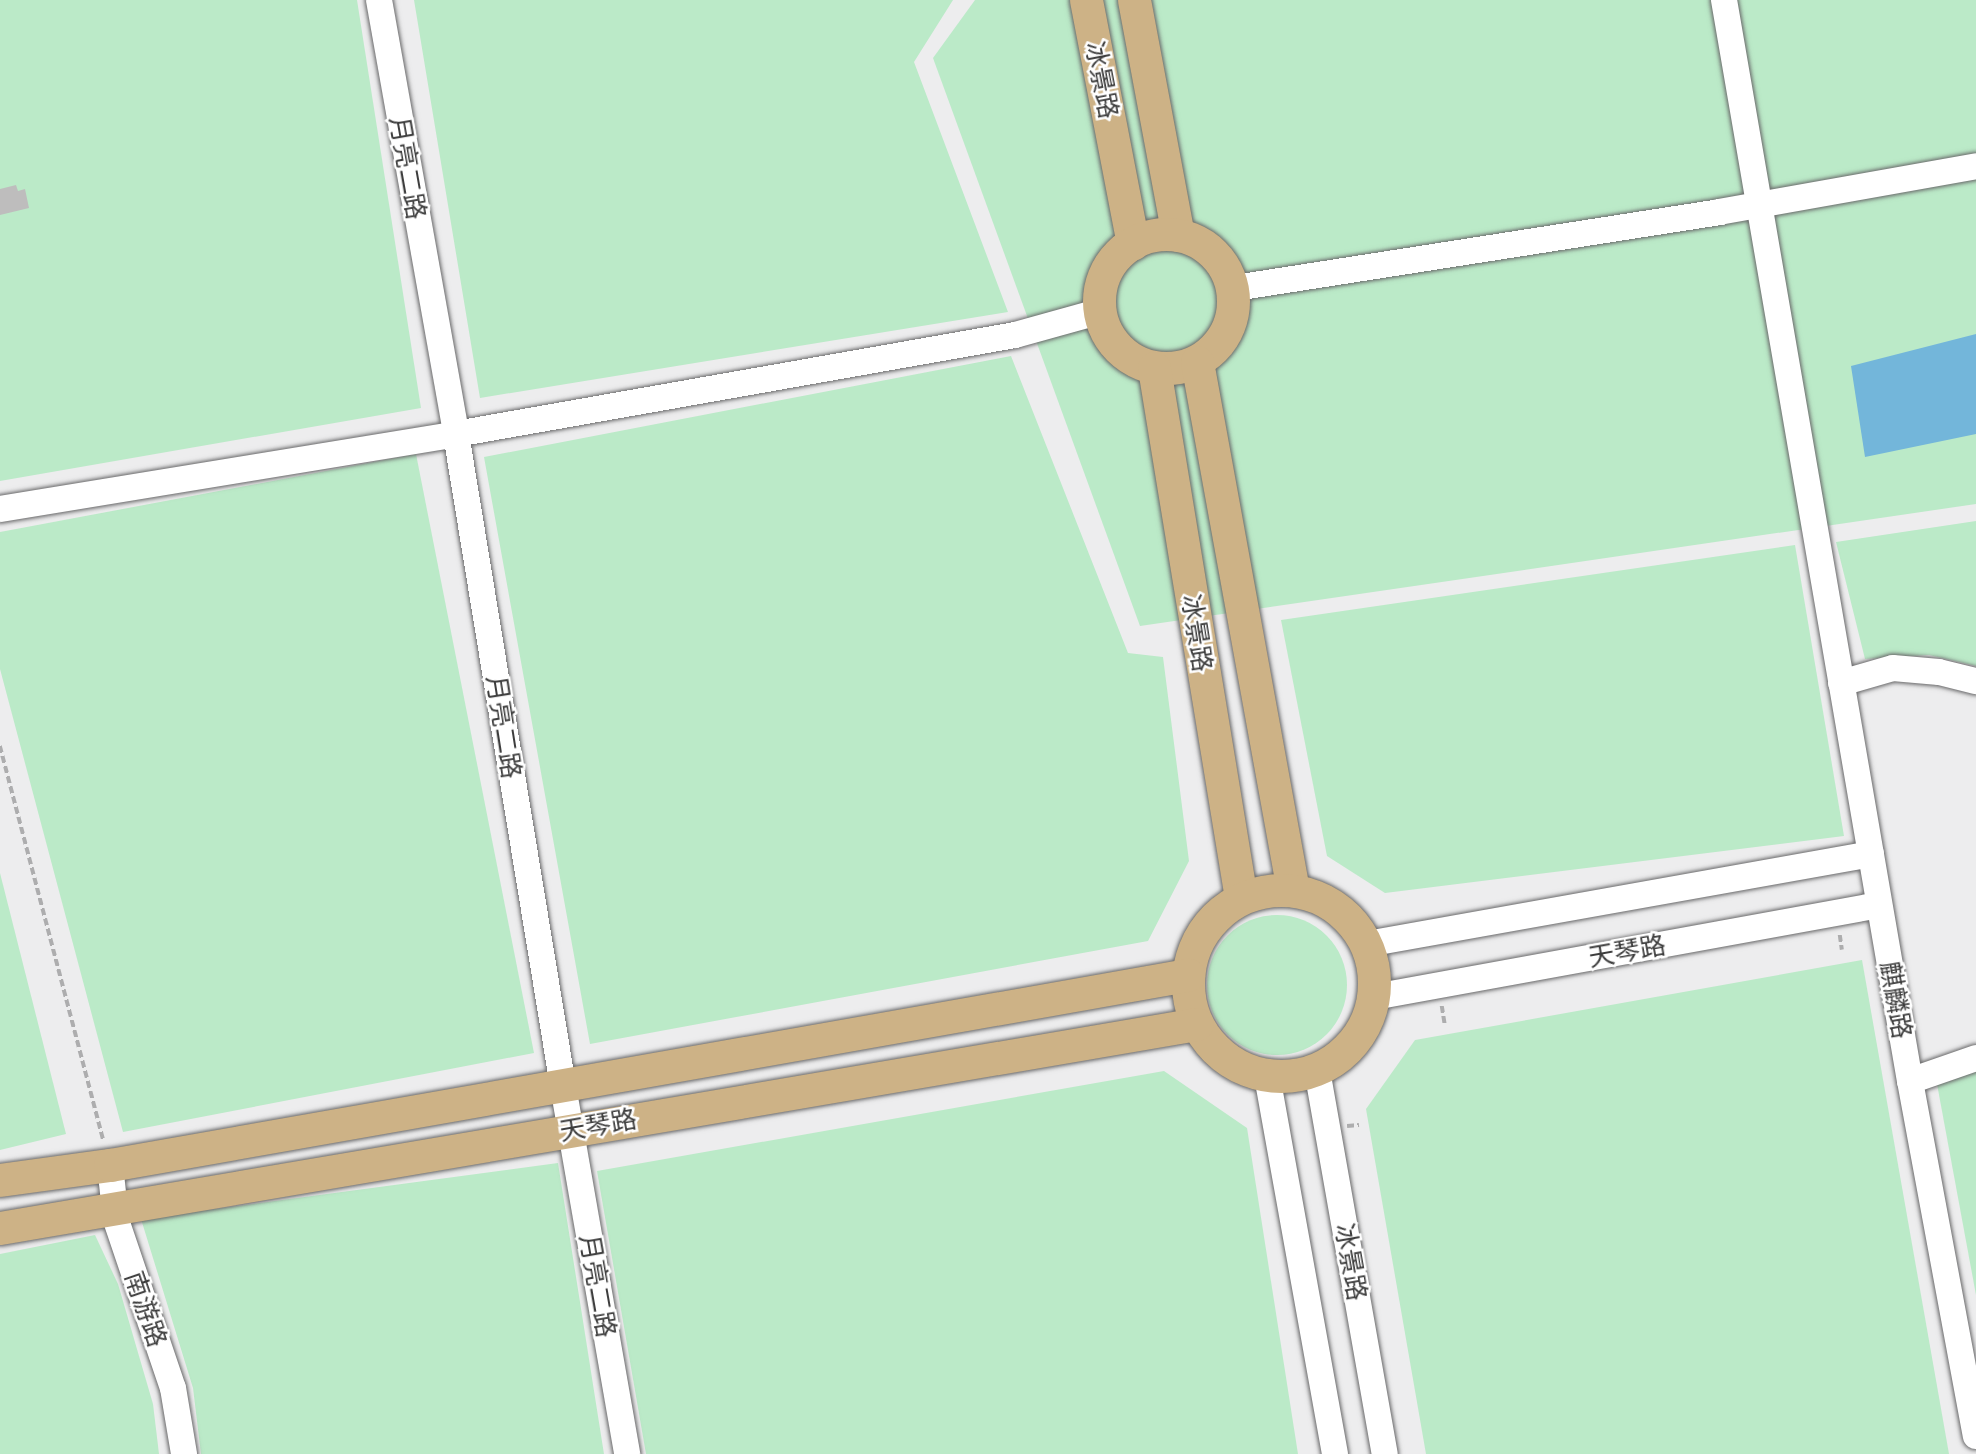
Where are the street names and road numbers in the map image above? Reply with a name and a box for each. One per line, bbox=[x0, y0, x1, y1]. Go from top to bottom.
street label: 冰景路 bbox=[1079, 39, 1125, 121]
street label: 月亮二路 bbox=[384, 114, 432, 222]
street label: 冰景路 bbox=[1175, 592, 1219, 674]
street label: 月亮二路 bbox=[480, 673, 528, 781]
street label: 天琴路 bbox=[1586, 929, 1668, 973]
street label: 麒麟路 bbox=[1874, 959, 1918, 1041]
street label: 天琴路 bbox=[557, 1103, 639, 1147]
street label: 冰景路 bbox=[1329, 1221, 1373, 1303]
street label: 月亮二路 bbox=[574, 1232, 622, 1340]
street label: 南游路 bbox=[119, 1267, 173, 1351]

